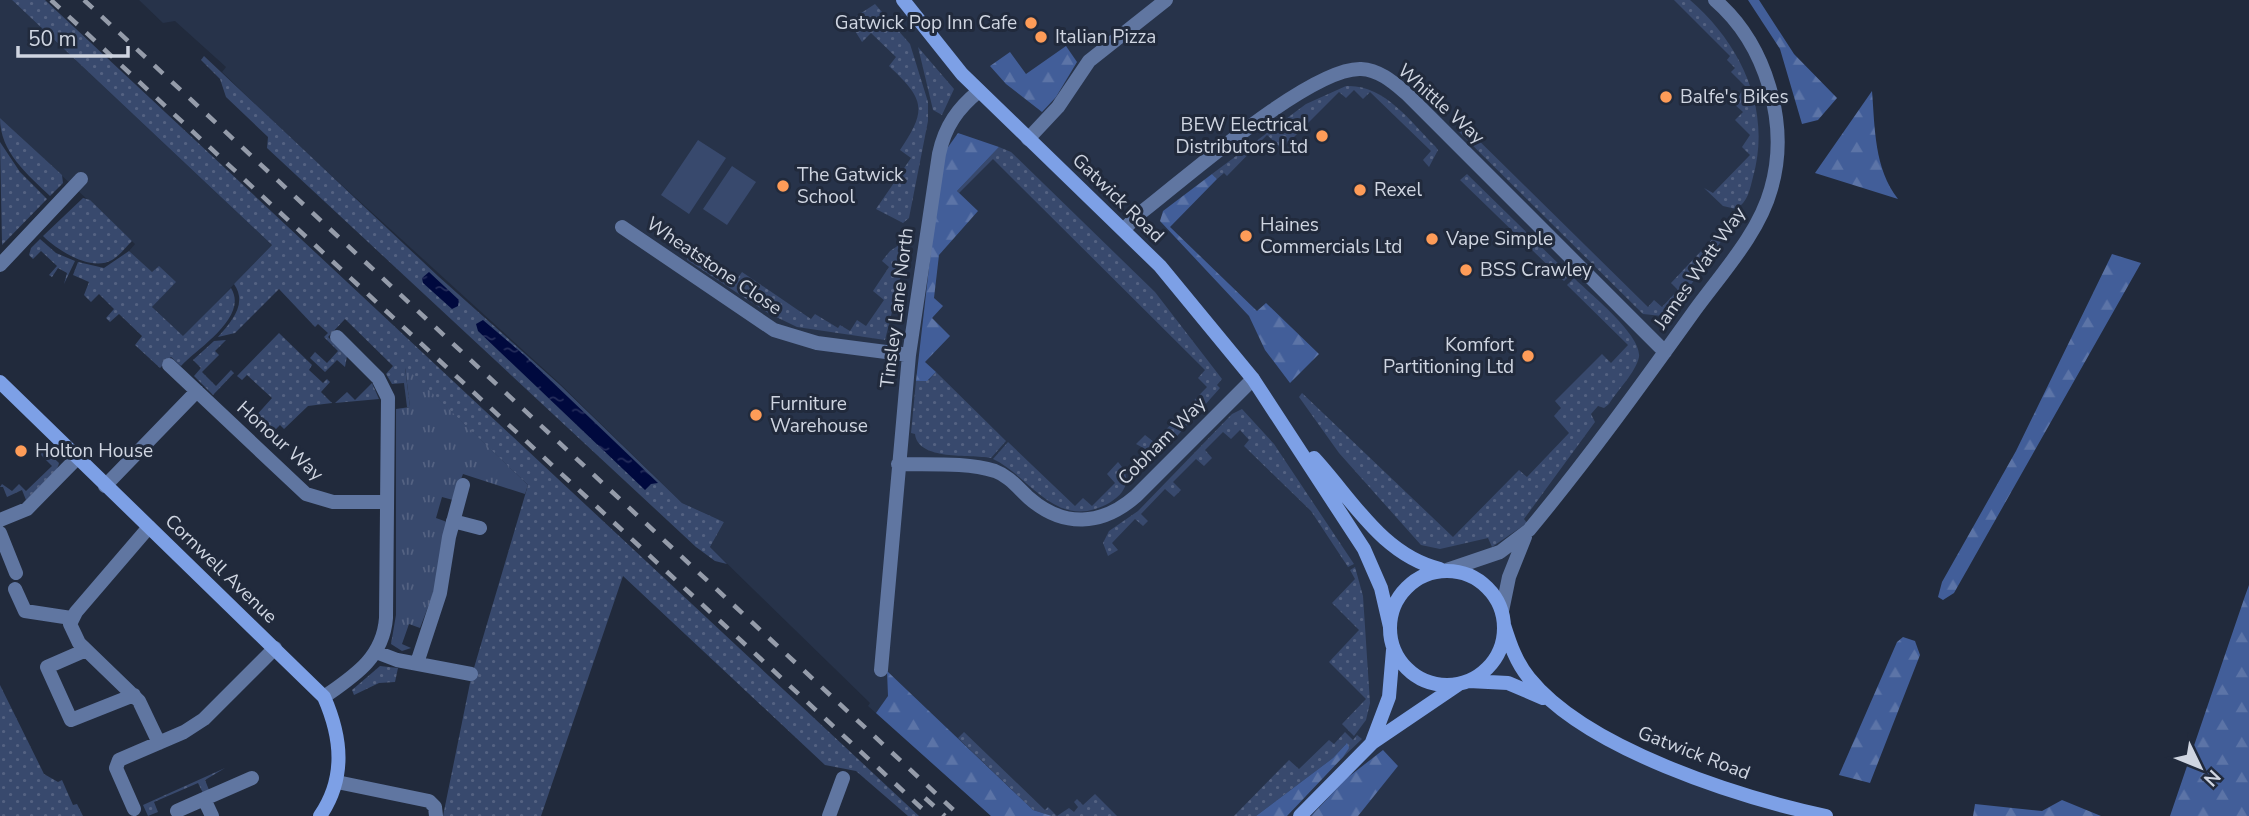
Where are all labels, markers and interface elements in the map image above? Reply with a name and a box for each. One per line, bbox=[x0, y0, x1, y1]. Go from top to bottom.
place label: Gatwick Pop Inn Cafe bbox=[835, 10, 1017, 36]
scale bar bbox=[18, 14, 128, 58]
marker: Gatwick Pop Inn Cafe bbox=[1023, 15, 1039, 31]
place label: Italian Pizza bbox=[1055, 24, 1156, 50]
text: 50 m bbox=[28, 25, 77, 53]
marker: Italian Pizza bbox=[1033, 29, 1049, 45]
street label: Whittle Way bbox=[1392, 58, 1490, 150]
place label: Balfe's Bikes bbox=[1680, 84, 1789, 110]
marker: Balfe's Bikes bbox=[1658, 89, 1674, 105]
place label: BEW Electrical Distributors Ltd bbox=[1176, 112, 1308, 160]
marker: BEW Electrical Distributors Ltd bbox=[1314, 128, 1330, 144]
street label: Gatwick Road bbox=[1066, 148, 1170, 248]
place label: The Gatwick School bbox=[797, 162, 904, 210]
place label: Rexel bbox=[1374, 177, 1422, 203]
marker: The Gatwick School bbox=[775, 178, 791, 194]
marker: Rexel bbox=[1352, 182, 1368, 198]
street label: James Watt Way bbox=[1647, 201, 1752, 335]
street label: Wheatstone Close bbox=[641, 211, 787, 321]
place label: Haines Commercials Ltd bbox=[1260, 212, 1402, 260]
street label: Tinsley Lane North bbox=[874, 226, 920, 390]
place label: Vape Simple bbox=[1445, 226, 1553, 252]
marker: Haines Commercials Ltd bbox=[1238, 228, 1254, 244]
marker: Vape Simple bbox=[1424, 231, 1440, 247]
place label: BSS Crawley bbox=[1480, 257, 1592, 283]
marker: BSS Crawley bbox=[1458, 262, 1474, 278]
place label: Komfort Partitioning Ltd bbox=[1383, 332, 1514, 380]
marker: Komfort Partitioning Ltd bbox=[1520, 348, 1536, 364]
place label: Furniture Warehouse bbox=[770, 391, 868, 439]
street label: Cobham Way bbox=[1112, 391, 1212, 491]
street label: Honour Way bbox=[231, 395, 329, 487]
marker: Furniture Warehouse bbox=[748, 407, 764, 423]
place label: Holton House bbox=[35, 438, 153, 464]
marker: Holton House bbox=[13, 443, 29, 459]
street label: Cornwell Avenue bbox=[159, 509, 283, 629]
street label: Gatwick Road bbox=[1634, 720, 1754, 786]
north arrow bbox=[2165, 732, 2235, 802]
text: N bbox=[2197, 764, 2226, 792]

